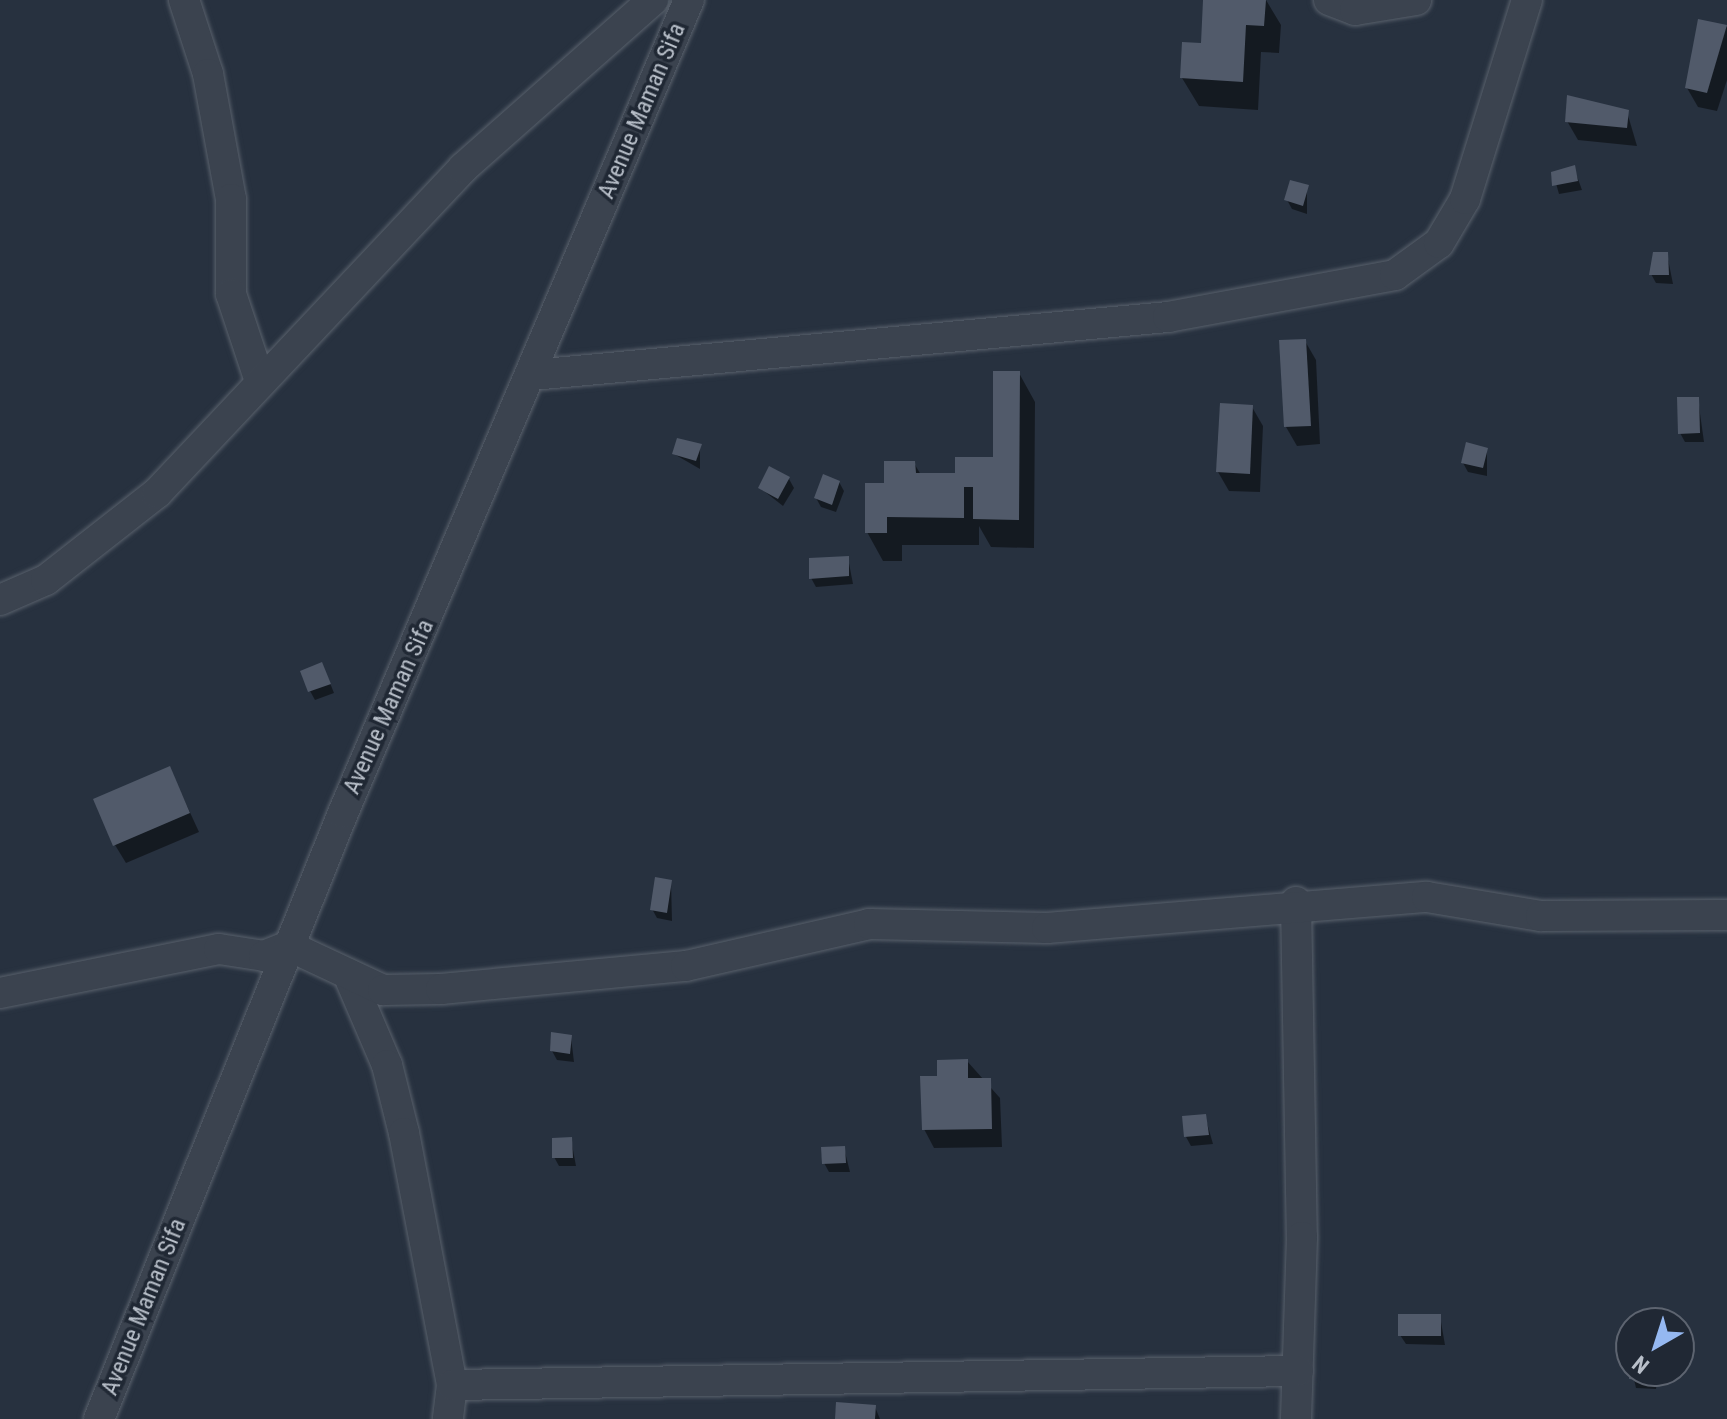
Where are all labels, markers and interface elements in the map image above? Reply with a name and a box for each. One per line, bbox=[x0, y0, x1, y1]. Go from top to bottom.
street label: Avenue Maman Sifa bbox=[592, 19, 692, 203]
street label: Avenue Maman Sifa bbox=[338, 615, 440, 799]
street label: Avenue Maman Sifa bbox=[95, 1214, 193, 1400]
north arrow bbox=[1615, 1307, 1695, 1387]
text: N bbox=[1628, 1351, 1654, 1378]

